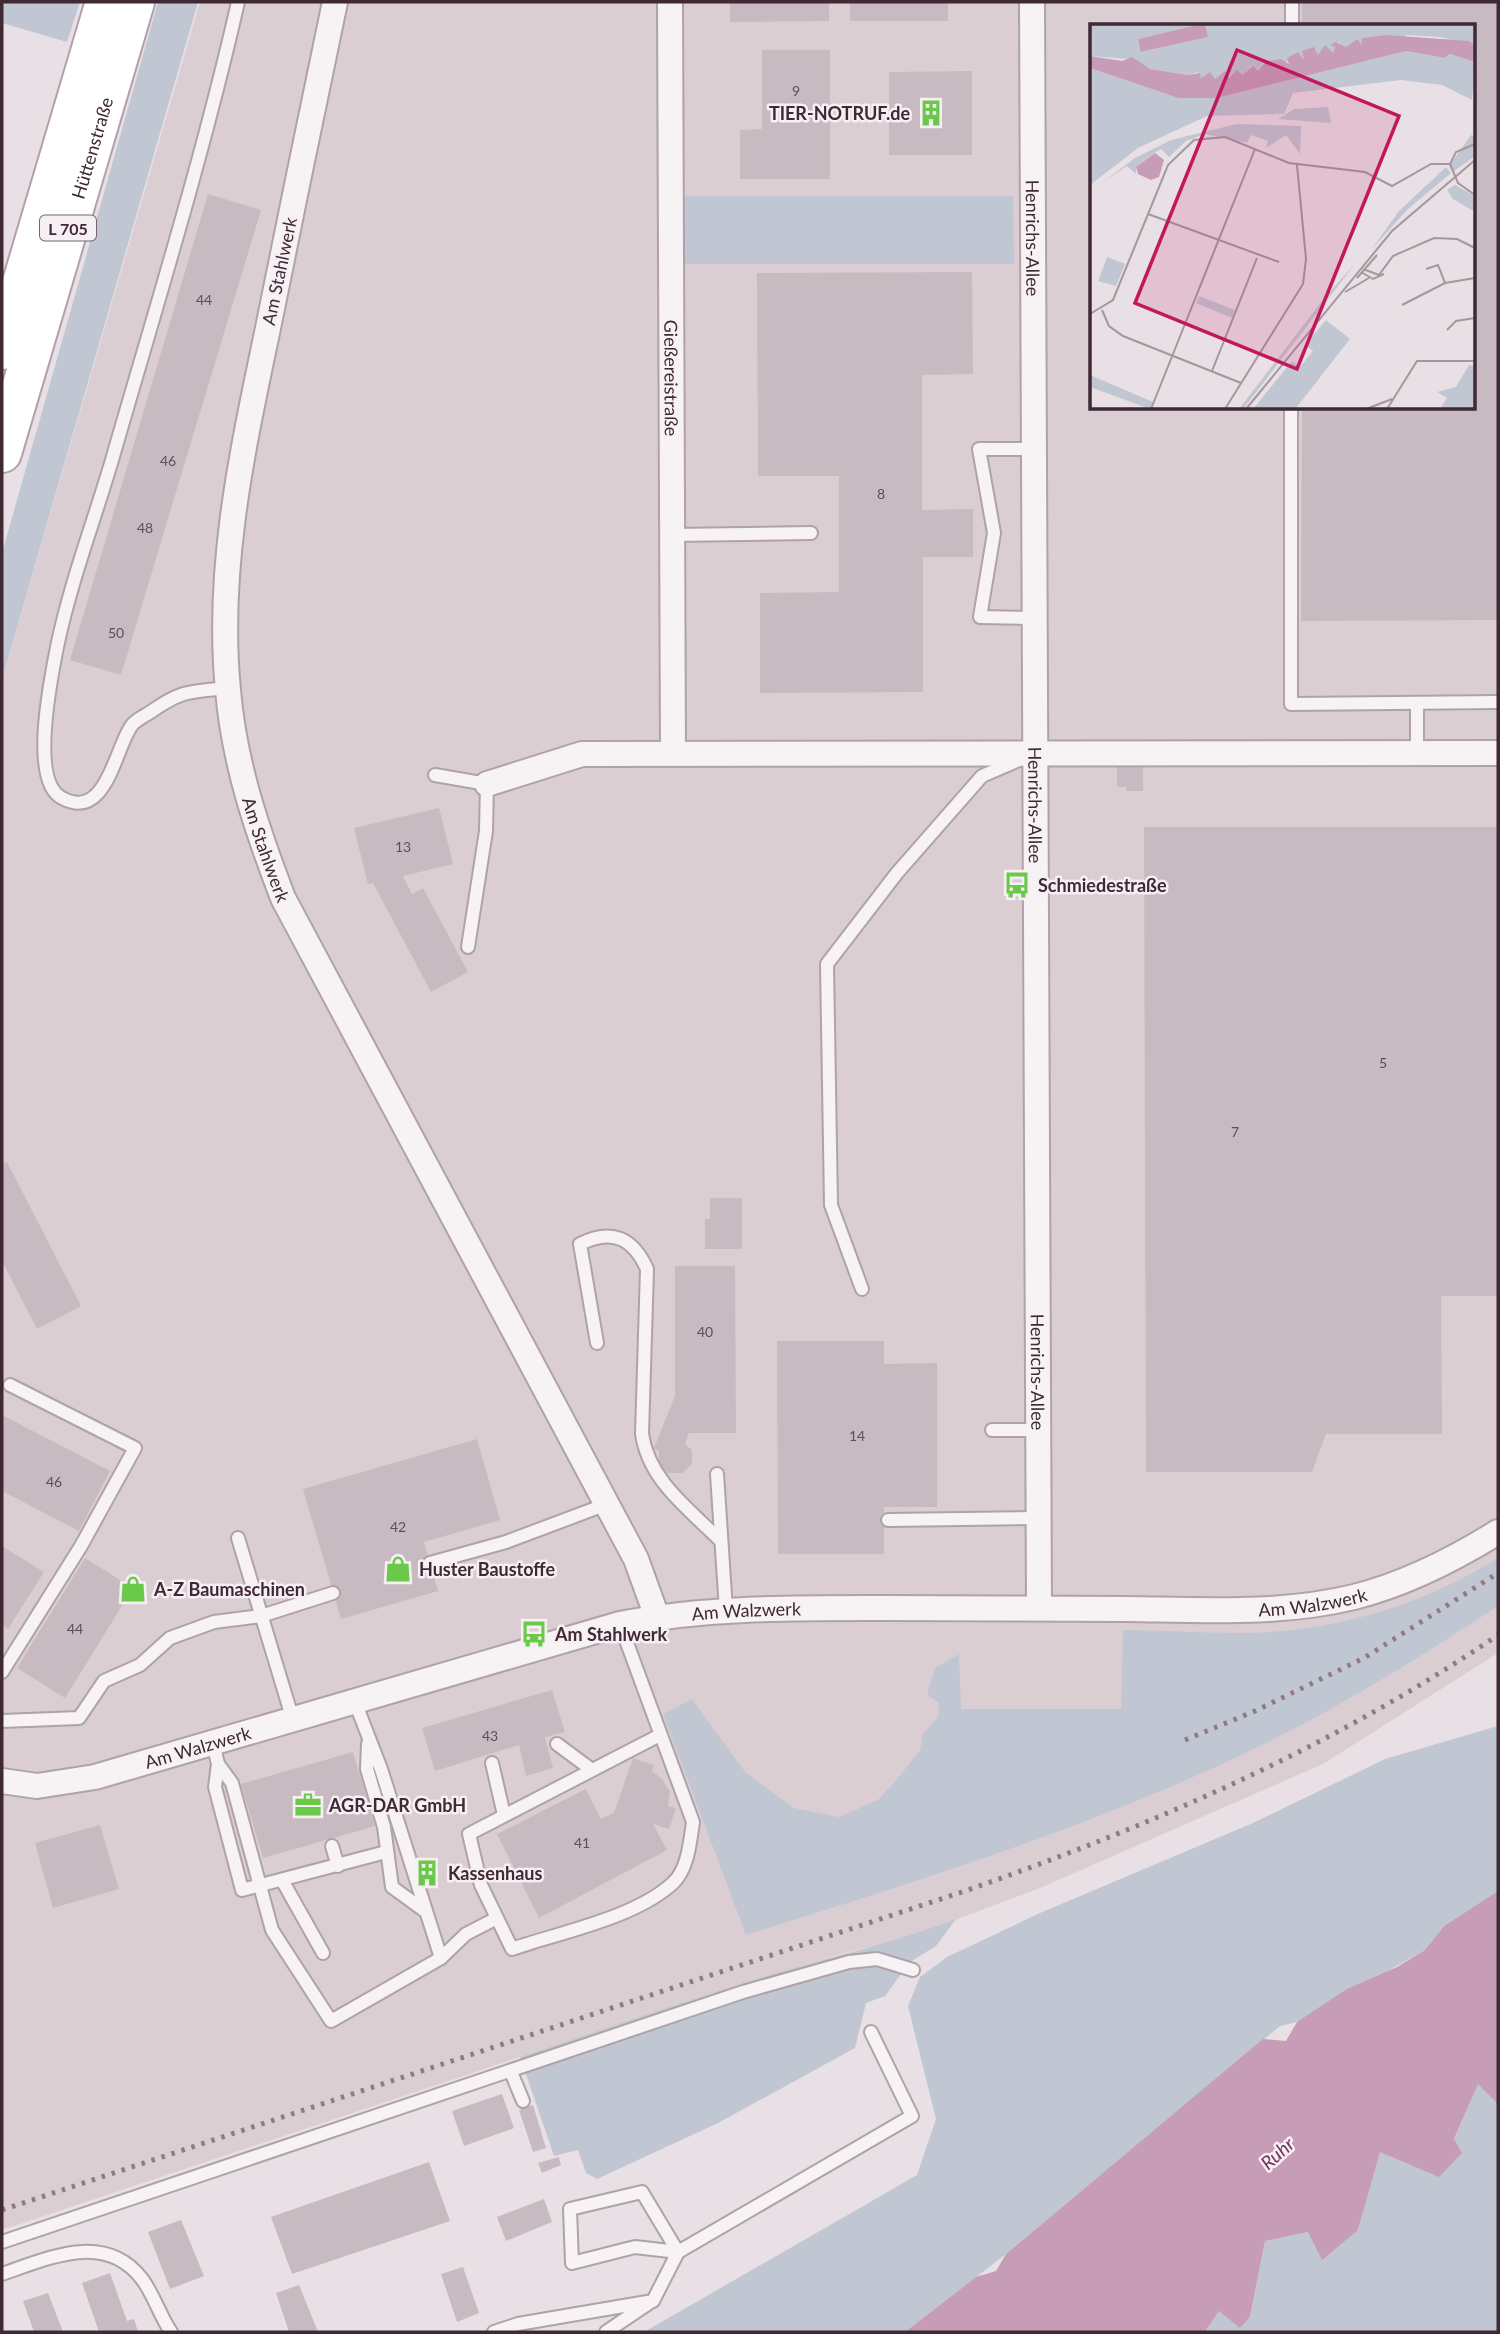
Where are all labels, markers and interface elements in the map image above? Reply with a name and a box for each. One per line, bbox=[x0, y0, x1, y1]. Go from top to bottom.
inset map bbox=[1090, 24, 1476, 410]
house number: 9 bbox=[792, 82, 800, 99]
street label: Hüttenstraße bbox=[67, 94, 117, 201]
building icon: TIER-NOTRUF.de bbox=[916, 98, 946, 128]
place label: TIER-NOTRUF.de bbox=[769, 102, 910, 124]
street label: Henrichs-Allee bbox=[1022, 180, 1044, 296]
street label: Am Stahlwerk bbox=[257, 214, 301, 327]
road number: L 705 bbox=[40, 216, 96, 240]
house number: 44 bbox=[196, 291, 212, 308]
street label: Gießereistraße bbox=[660, 320, 683, 436]
house number: 46 bbox=[160, 452, 176, 469]
house number: 8 bbox=[877, 485, 885, 502]
house number: 48 bbox=[137, 519, 153, 536]
house number: 50 bbox=[108, 624, 124, 641]
street label: Henrichs-Allee bbox=[1024, 747, 1047, 863]
street label: Am Stahlwerk bbox=[238, 794, 295, 906]
house number: 13 bbox=[395, 838, 411, 855]
bus stop icon: Schmiedestraße bbox=[1002, 870, 1032, 900]
place label: Schmiedestraße bbox=[1038, 874, 1167, 896]
house number: 5 bbox=[1379, 1054, 1387, 1071]
house number: 7 bbox=[1231, 1123, 1239, 1140]
street label: Henrichs-Allee bbox=[1027, 1314, 1049, 1430]
house number: 40 bbox=[697, 1323, 713, 1340]
house number: 14 bbox=[849, 1427, 865, 1444]
house number: 46 bbox=[46, 1473, 62, 1490]
house number: 42 bbox=[390, 1518, 406, 1535]
shop icon: Huster Baustoffe bbox=[383, 1554, 413, 1584]
place label: Huster Baustoffe bbox=[419, 1558, 555, 1580]
shop icon: A-Z Baumaschinen bbox=[118, 1574, 148, 1604]
place label: A-Z Baumaschinen bbox=[153, 1578, 305, 1600]
street label: Am Walzwerk bbox=[1258, 1583, 1370, 1621]
street label: Am Walzwerk bbox=[691, 1597, 802, 1625]
bus stop icon: Am Stahlwerk bbox=[519, 1619, 549, 1649]
house number: 44 bbox=[67, 1620, 83, 1637]
place label: Am Stahlwerk bbox=[554, 1623, 667, 1645]
street label: Am Walzwerk bbox=[142, 1721, 254, 1773]
house number: 43 bbox=[482, 1727, 498, 1744]
office icon: AGR-DAR GmbH bbox=[293, 1790, 323, 1820]
place label: AGR-DAR GmbH bbox=[328, 1794, 466, 1816]
house number: 41 bbox=[574, 1834, 590, 1851]
building icon: Kassenhaus bbox=[412, 1858, 442, 1888]
place label: Kassenhaus bbox=[448, 1862, 542, 1884]
water label: Ruhr bbox=[1255, 2132, 1299, 2174]

